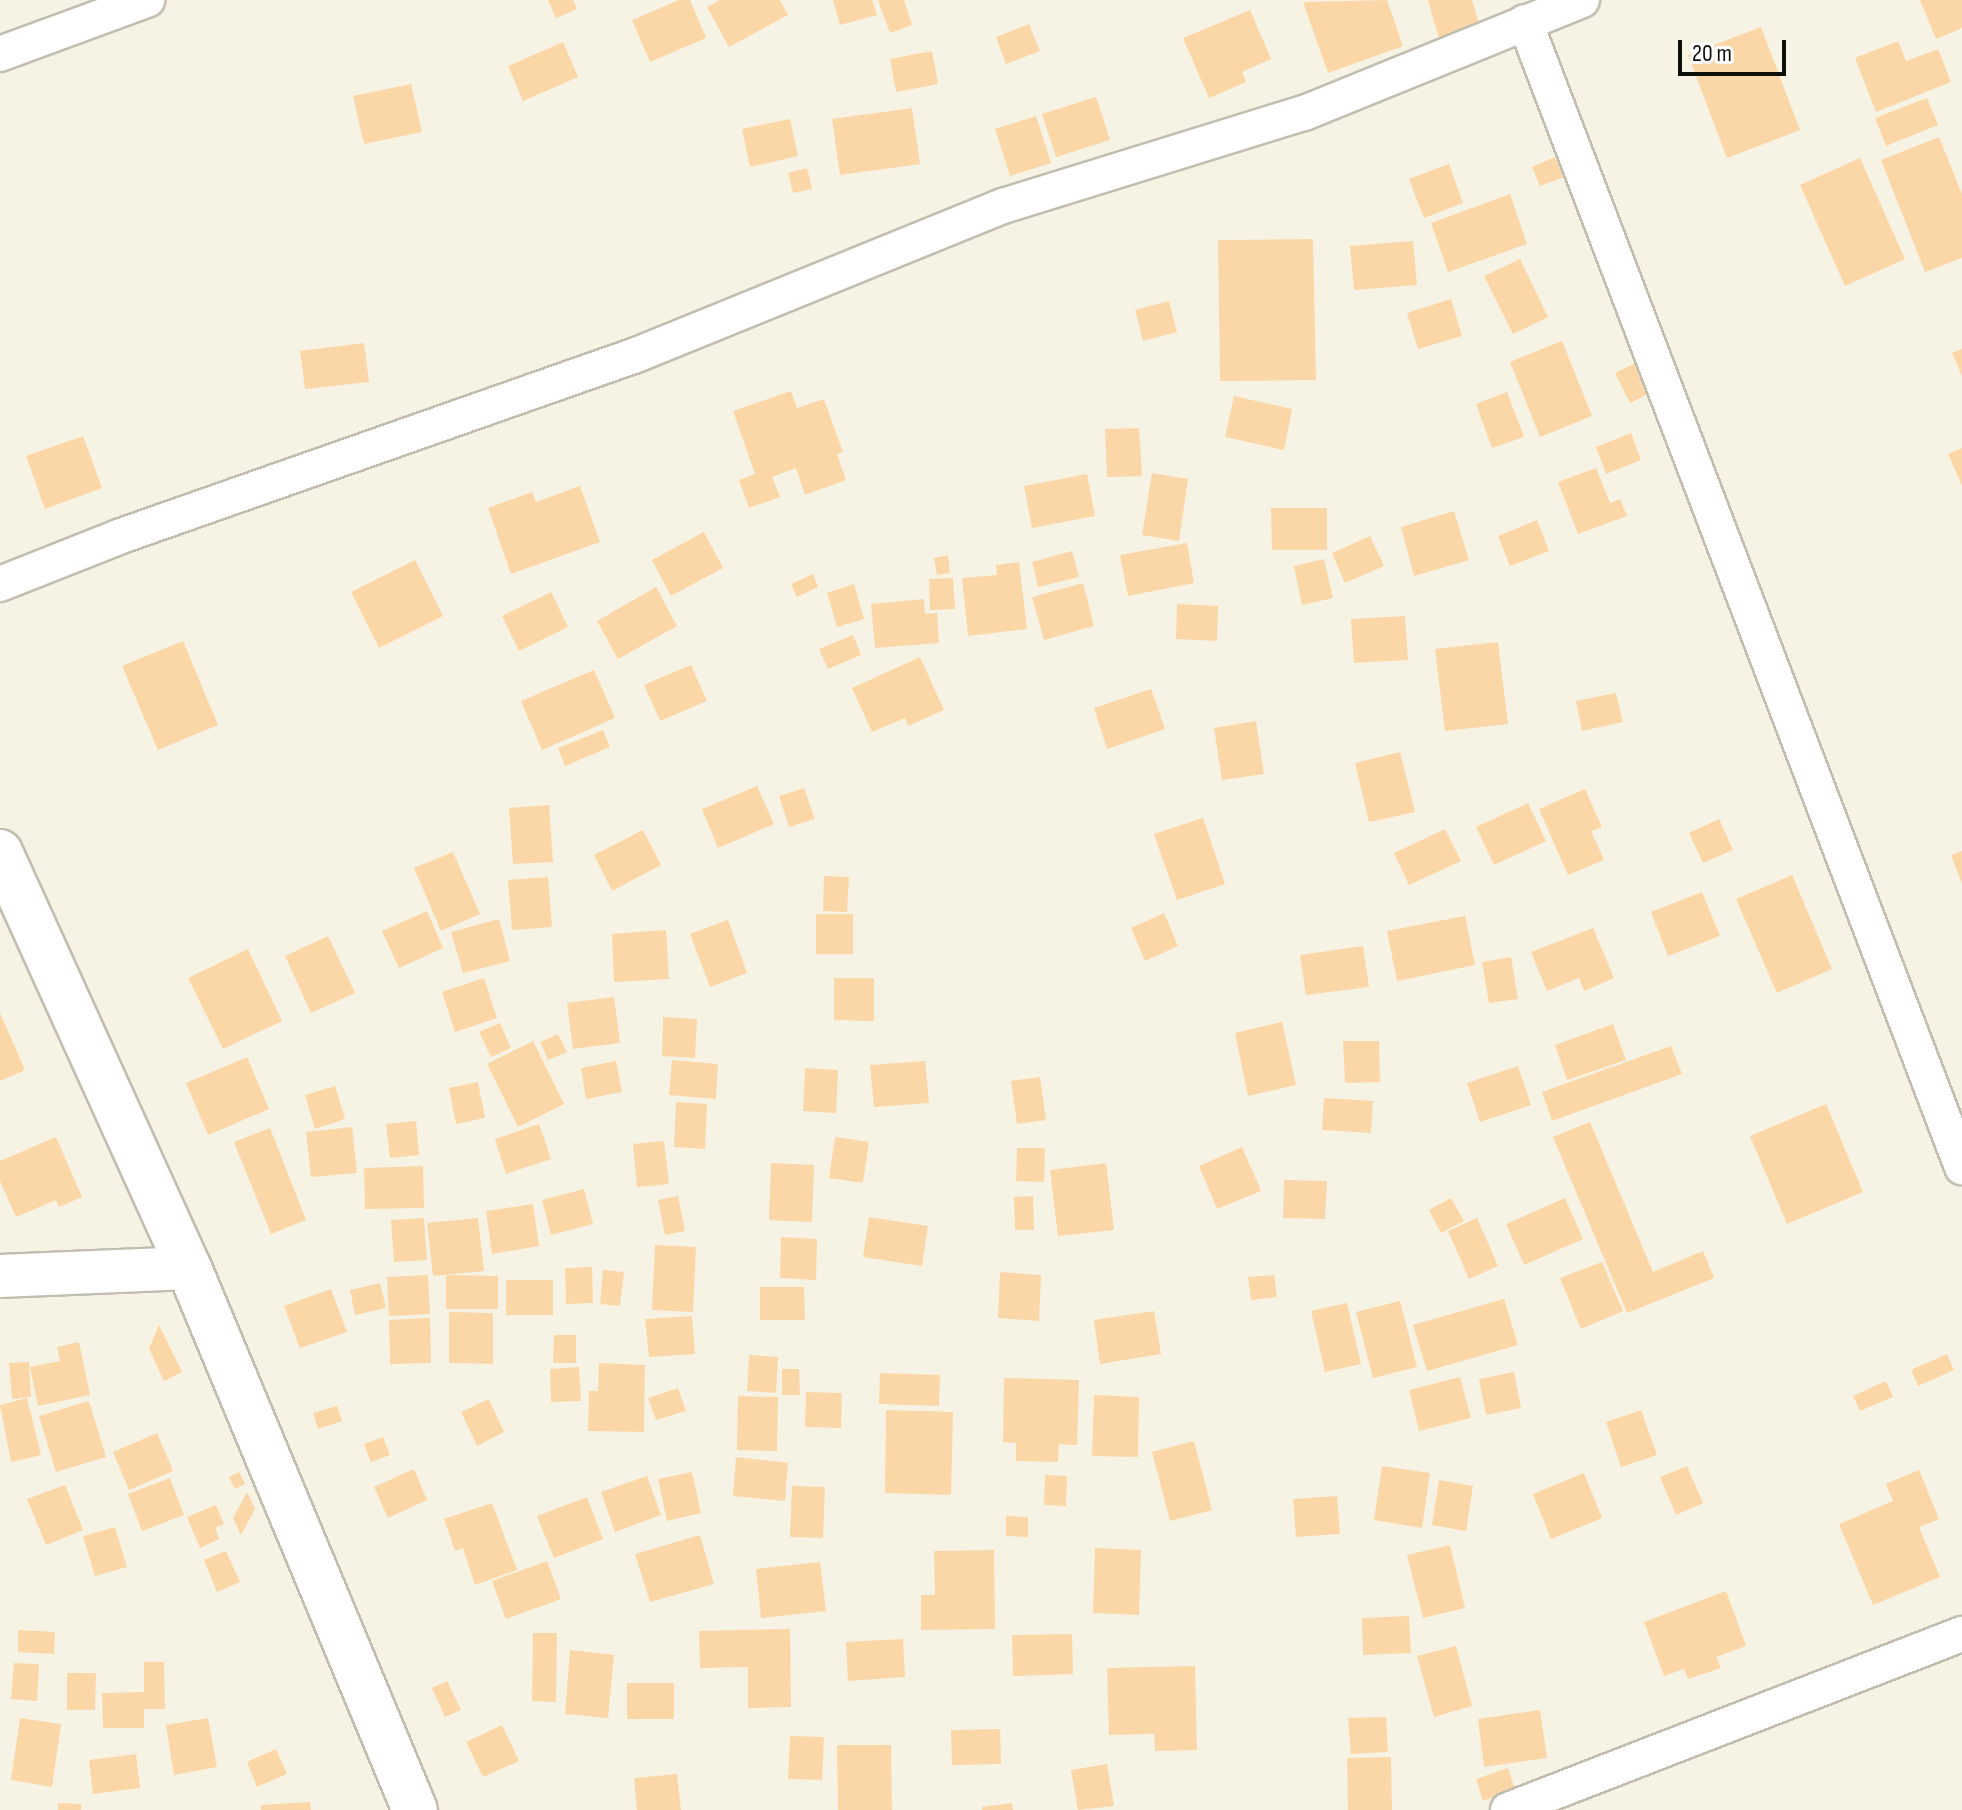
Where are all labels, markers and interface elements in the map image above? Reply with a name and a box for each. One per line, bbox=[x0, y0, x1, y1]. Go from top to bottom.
scale bar bbox=[1682, 24, 1790, 74]
text: 20 m bbox=[1692, 39, 1732, 68]

